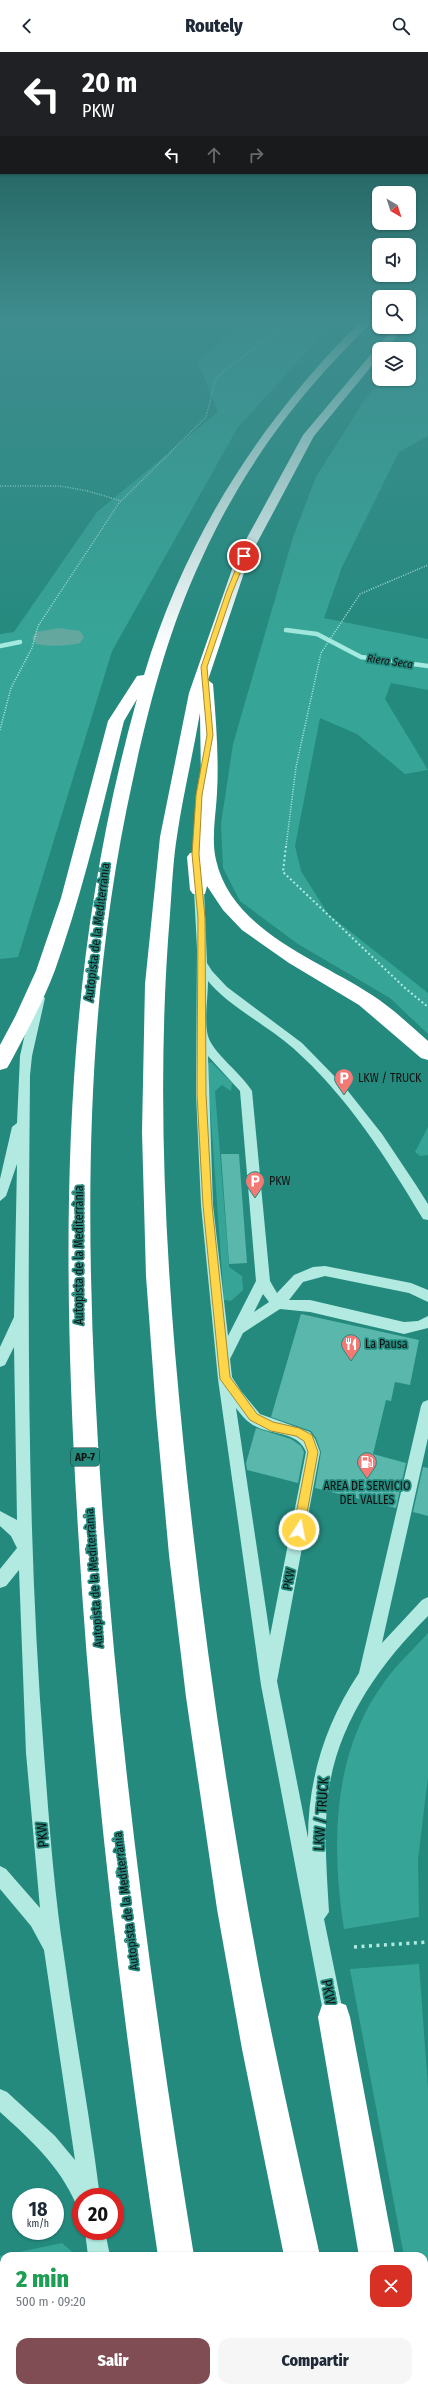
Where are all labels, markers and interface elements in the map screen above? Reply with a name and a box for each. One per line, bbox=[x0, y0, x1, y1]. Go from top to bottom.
icon: back bbox=[16, 15, 38, 37]
text: Routely bbox=[185, 15, 243, 37]
icon: search bbox=[390, 15, 412, 37]
text: 20 m bbox=[82, 66, 137, 99]
icon: left bbox=[16, 68, 68, 120]
text: PKW bbox=[82, 100, 114, 122]
icon: left bbox=[161, 144, 183, 166]
icon: ahead bbox=[203, 144, 225, 166]
icon: right bbox=[245, 144, 267, 166]
north arrow bbox=[372, 186, 416, 230]
map controls bbox=[372, 186, 416, 386]
button: sound bbox=[372, 238, 416, 282]
button: search bbox=[372, 290, 416, 334]
button: layers bbox=[372, 342, 416, 386]
pin bbox=[227, 539, 261, 573]
icon: arrive bbox=[233, 545, 255, 567]
water label: Riera Seca bbox=[366, 652, 414, 671]
street label: Autopista de la Mediterrània bbox=[82, 862, 112, 1002]
parking icon: LKW / TRUCK bbox=[333, 1067, 355, 1095]
place label: LKW / TRUCK bbox=[358, 1071, 422, 1085]
parking icon: PKW bbox=[244, 1170, 266, 1198]
place label: PKW bbox=[269, 1174, 291, 1188]
street label: Autopista de la Mediterrània bbox=[72, 1185, 86, 1325]
restaurant icon: La Pausa bbox=[340, 1333, 362, 1361]
place label: La Pausa bbox=[365, 1337, 408, 1351]
road number: AP-7 bbox=[71, 1448, 99, 1466]
fuel station icon: AREA DE SERVICIO DEL VALLES bbox=[356, 1451, 378, 1479]
place label: AREA DE SERVICIO DEL VALLES bbox=[323, 1479, 411, 1507]
street label: Autopista de la Mediterrània bbox=[82, 1508, 106, 1648]
position arrow bbox=[278, 1509, 320, 1551]
street label: PKW bbox=[280, 1567, 298, 1591]
street label: LKW / TRUCK bbox=[310, 1776, 333, 1852]
street label: PKW bbox=[33, 1821, 52, 1848]
street label: Autopista de la Mediterrània bbox=[111, 1831, 141, 1971]
street label: PKW bbox=[318, 1978, 339, 2007]
speed limit sign: 20 bbox=[72, 2188, 124, 2240]
text: 18 bbox=[28, 2197, 48, 2221]
text: km/h bbox=[27, 2218, 49, 2230]
text: 2 min bbox=[16, 2265, 69, 2293]
button: close bbox=[370, 2265, 412, 2307]
text: 500 m · 09:20 bbox=[16, 2294, 86, 2309]
button: Salir bbox=[16, 2338, 210, 2384]
button: Compartir bbox=[218, 2338, 412, 2384]

